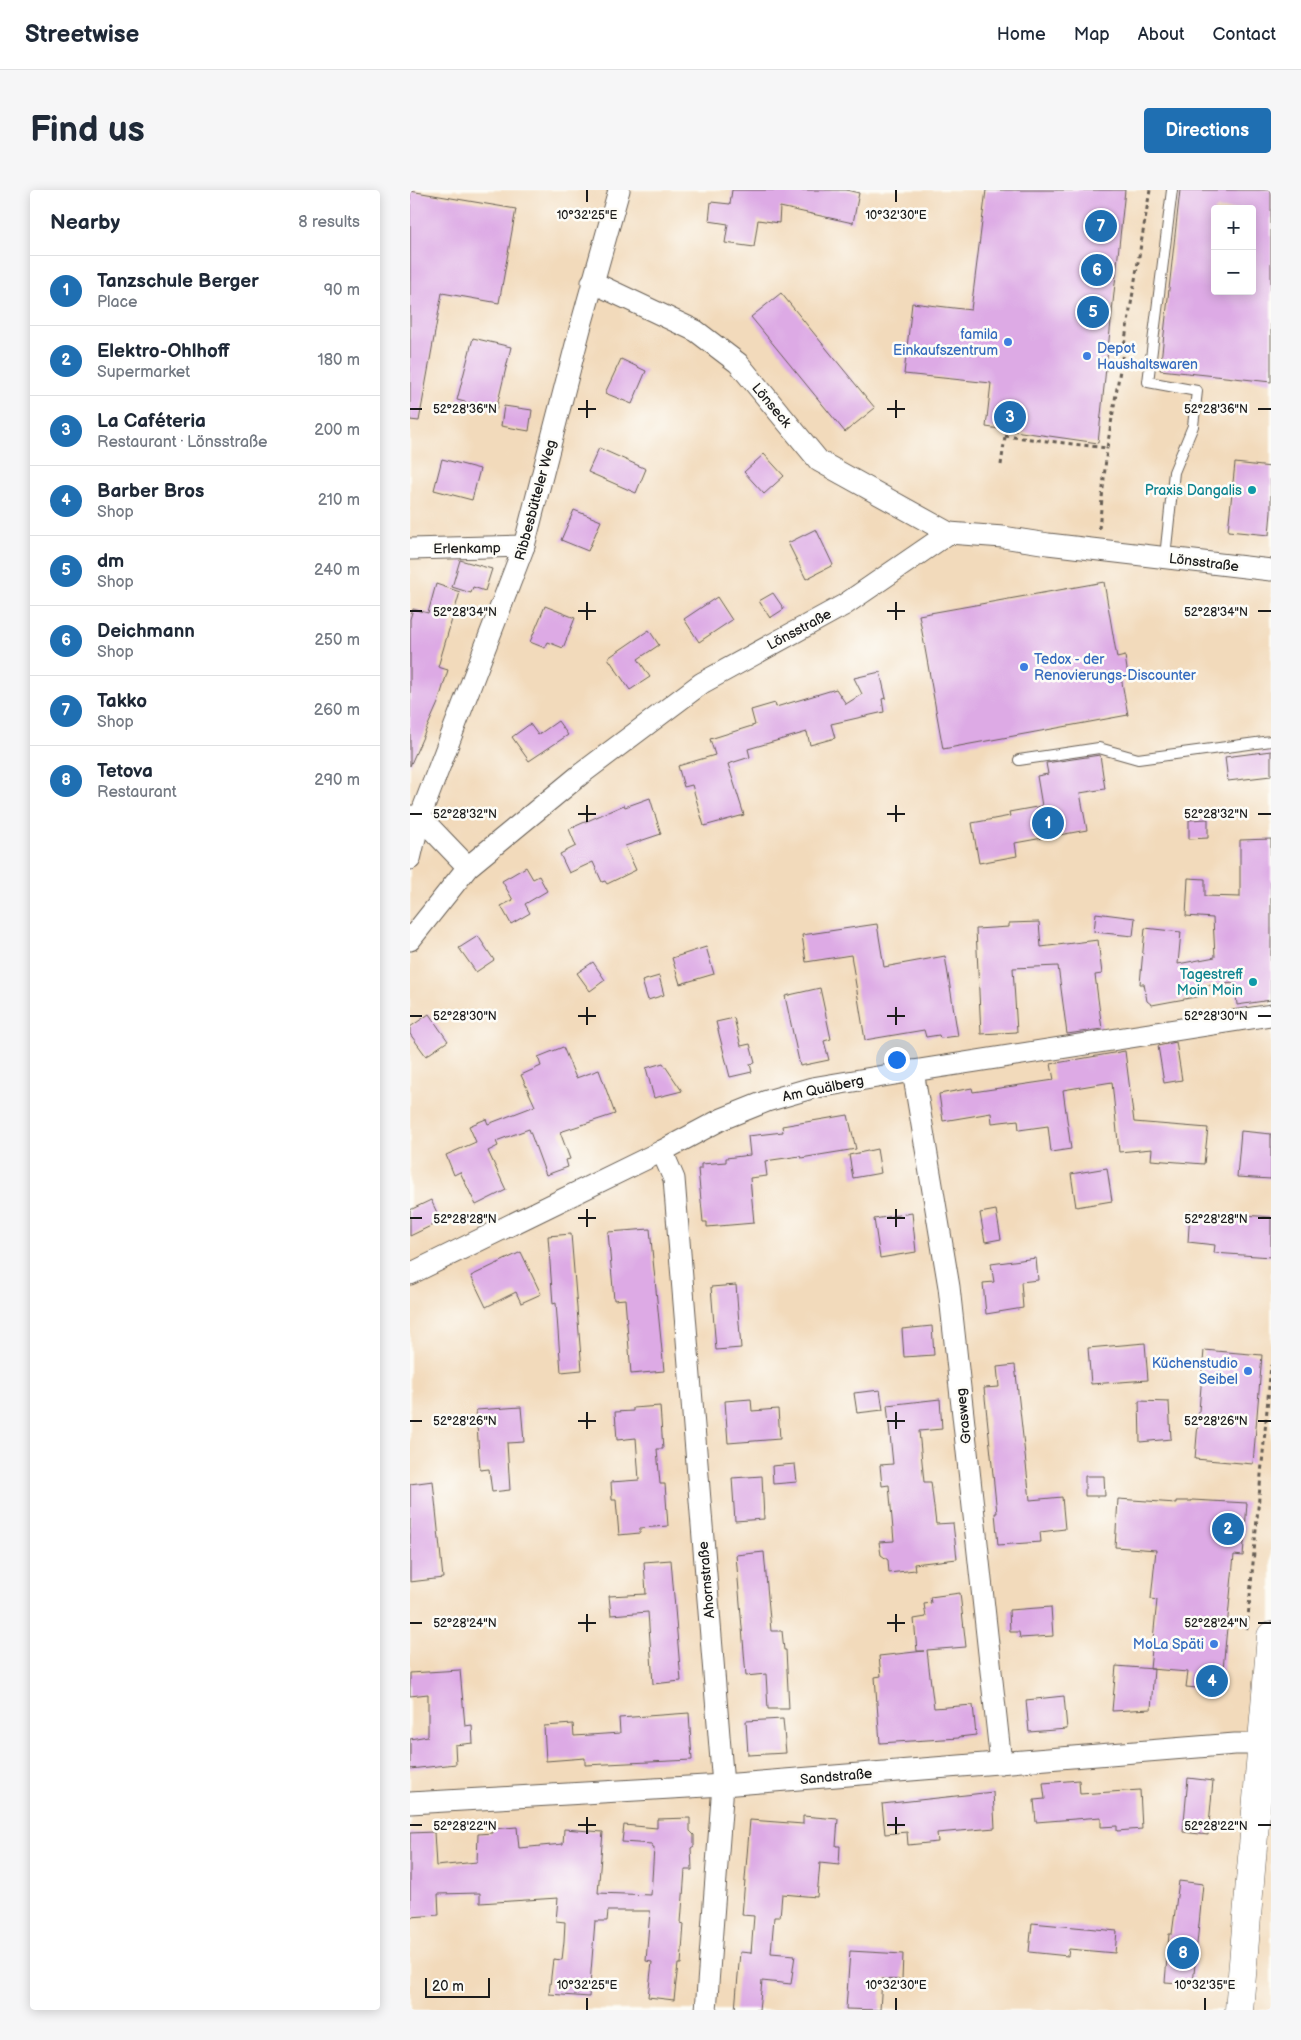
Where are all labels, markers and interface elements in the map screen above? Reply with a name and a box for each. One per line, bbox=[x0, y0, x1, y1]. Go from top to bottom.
text: Streetwise bbox=[25, 20, 139, 49]
text: Home bbox=[997, 24, 1046, 45]
text: Map bbox=[1074, 24, 1110, 45]
text: About bbox=[1138, 24, 1185, 45]
text: Contact bbox=[1213, 24, 1276, 45]
button: Directions bbox=[1144, 108, 1271, 153]
text: Find us bbox=[30, 109, 145, 152]
map controls bbox=[1211, 205, 1256, 295]
button: + bbox=[1211, 205, 1256, 250]
pin: 7 bbox=[1085, 207, 1117, 245]
text: 10°32'25"E bbox=[557, 208, 617, 223]
text: 10°32'30"E bbox=[865, 208, 927, 223]
text: Nearby bbox=[50, 210, 120, 235]
text: 8 results bbox=[298, 213, 360, 232]
button: − bbox=[1211, 250, 1256, 295]
pin: 6 bbox=[1081, 251, 1113, 289]
text: Tanzschule Berger bbox=[97, 270, 259, 293]
text: 1 bbox=[63, 281, 69, 300]
text: 90 m bbox=[324, 281, 360, 300]
text: Place bbox=[97, 293, 138, 312]
pin: 5 bbox=[1077, 293, 1109, 331]
place label: famila Einkaufszentrum bbox=[893, 326, 998, 359]
marker: famila Einkaufszentrum bbox=[1002, 336, 1014, 348]
text: Elektro-Ohlhoff bbox=[97, 340, 230, 363]
place label: Depot Haushaltswaren bbox=[1097, 340, 1198, 373]
marker: Depot Haushaltswaren bbox=[1081, 350, 1093, 362]
text: 2 bbox=[61, 351, 71, 370]
text: 180 m bbox=[318, 351, 360, 370]
text: Supermarket bbox=[97, 363, 190, 382]
street label: Lönseck bbox=[748, 380, 795, 431]
pin: 3 bbox=[994, 398, 1026, 436]
text: 52°28'36"N bbox=[433, 402, 497, 417]
text: 52°28'36"N bbox=[1184, 402, 1248, 417]
text: La Caféteria bbox=[97, 410, 206, 433]
text: 3 bbox=[61, 421, 71, 440]
text: 200 m bbox=[314, 421, 360, 440]
text: Restaurant · Lönsstraße bbox=[97, 433, 268, 452]
street label: Ribbesbütteler Weg bbox=[511, 438, 560, 562]
text: Barber Bros bbox=[97, 480, 204, 503]
place label: Praxis Dangalis bbox=[1145, 482, 1242, 499]
marker: Praxis Dangalis bbox=[1246, 484, 1258, 496]
text: 4 bbox=[61, 491, 71, 510]
text: 210 m bbox=[318, 491, 360, 510]
text: Shop bbox=[97, 503, 134, 522]
street label: Erlenkamp bbox=[433, 539, 501, 558]
text: dm bbox=[97, 550, 124, 573]
street label: Lönsstraße bbox=[1168, 550, 1240, 575]
text: 5 bbox=[61, 561, 71, 580]
text: 240 m bbox=[314, 561, 360, 580]
text: Shop bbox=[97, 573, 134, 592]
text: 52°28'34"N bbox=[433, 605, 497, 620]
street label: Lönsstraße bbox=[764, 605, 834, 653]
text: 52°28'34"N bbox=[1184, 605, 1248, 620]
text: Deichmann bbox=[97, 620, 195, 643]
text: 6 bbox=[61, 631, 71, 650]
text: 250 m bbox=[314, 631, 360, 650]
text: Shop bbox=[97, 643, 134, 662]
place label: Tedox - der Renovierungs-Discounter bbox=[1034, 651, 1197, 684]
marker: Tedox - der Renovierungs-Discounter bbox=[1018, 661, 1030, 673]
text: Takko bbox=[97, 690, 147, 713]
text: 7 bbox=[62, 701, 70, 720]
text: 260 m bbox=[314, 701, 360, 720]
text: Shop bbox=[97, 713, 134, 732]
text: Tetova bbox=[97, 760, 153, 783]
text: 8 bbox=[61, 771, 71, 790]
text: 290 m bbox=[314, 771, 360, 790]
text: Restaurant bbox=[97, 783, 177, 802]
pin: 1 bbox=[1032, 804, 1064, 842]
text: 52°28'32"N bbox=[433, 807, 497, 822]
text: 52°28'32"N bbox=[1184, 807, 1248, 822]
place label: Tagestreff Moin Moin bbox=[1177, 966, 1243, 999]
marker: Tagestreff Moin Moin bbox=[1247, 976, 1259, 988]
text: 52°28'30"N bbox=[433, 1009, 497, 1024]
text: 52°28'30"N bbox=[1184, 1009, 1248, 1024]
your location bbox=[884, 1047, 910, 1073]
street label: Am Quälberg bbox=[781, 1072, 865, 1105]
text: 52°28'28"N bbox=[433, 1212, 497, 1227]
text: 52°28'28"N bbox=[1184, 1212, 1248, 1227]
place label: Küchenstudio Seibel bbox=[1152, 1355, 1238, 1388]
marker: Küchenstudio Seibel bbox=[1242, 1365, 1254, 1377]
street label: Grasweg bbox=[952, 1387, 975, 1445]
text: 52°28'26"N bbox=[433, 1414, 497, 1429]
text: 52°28'26"N bbox=[1184, 1414, 1248, 1429]
pin: 2 bbox=[1212, 1510, 1244, 1548]
street label: Ahornstraße bbox=[695, 1541, 718, 1619]
text: 52°28'24"N bbox=[433, 1616, 497, 1631]
text: 52°28'24"N bbox=[1184, 1616, 1248, 1631]
place label: MoLa Späti bbox=[1133, 1636, 1204, 1653]
marker: MoLa Späti bbox=[1208, 1638, 1220, 1650]
pin: 4 bbox=[1196, 1662, 1228, 1700]
street label: Sandstraße bbox=[799, 1765, 873, 1788]
text: 52°28'22"N bbox=[433, 1819, 497, 1834]
text: 52°28'22"N bbox=[1184, 1819, 1248, 1834]
pin: 8 bbox=[1167, 1934, 1199, 1972]
scale bar bbox=[425, 1975, 490, 1998]
text: 20 m bbox=[432, 1978, 464, 1995]
text: 10°32'25"E bbox=[557, 1978, 617, 1993]
text: 10°32'30"E bbox=[865, 1978, 927, 1993]
text: 10°32'35"E bbox=[1174, 1978, 1236, 1993]

